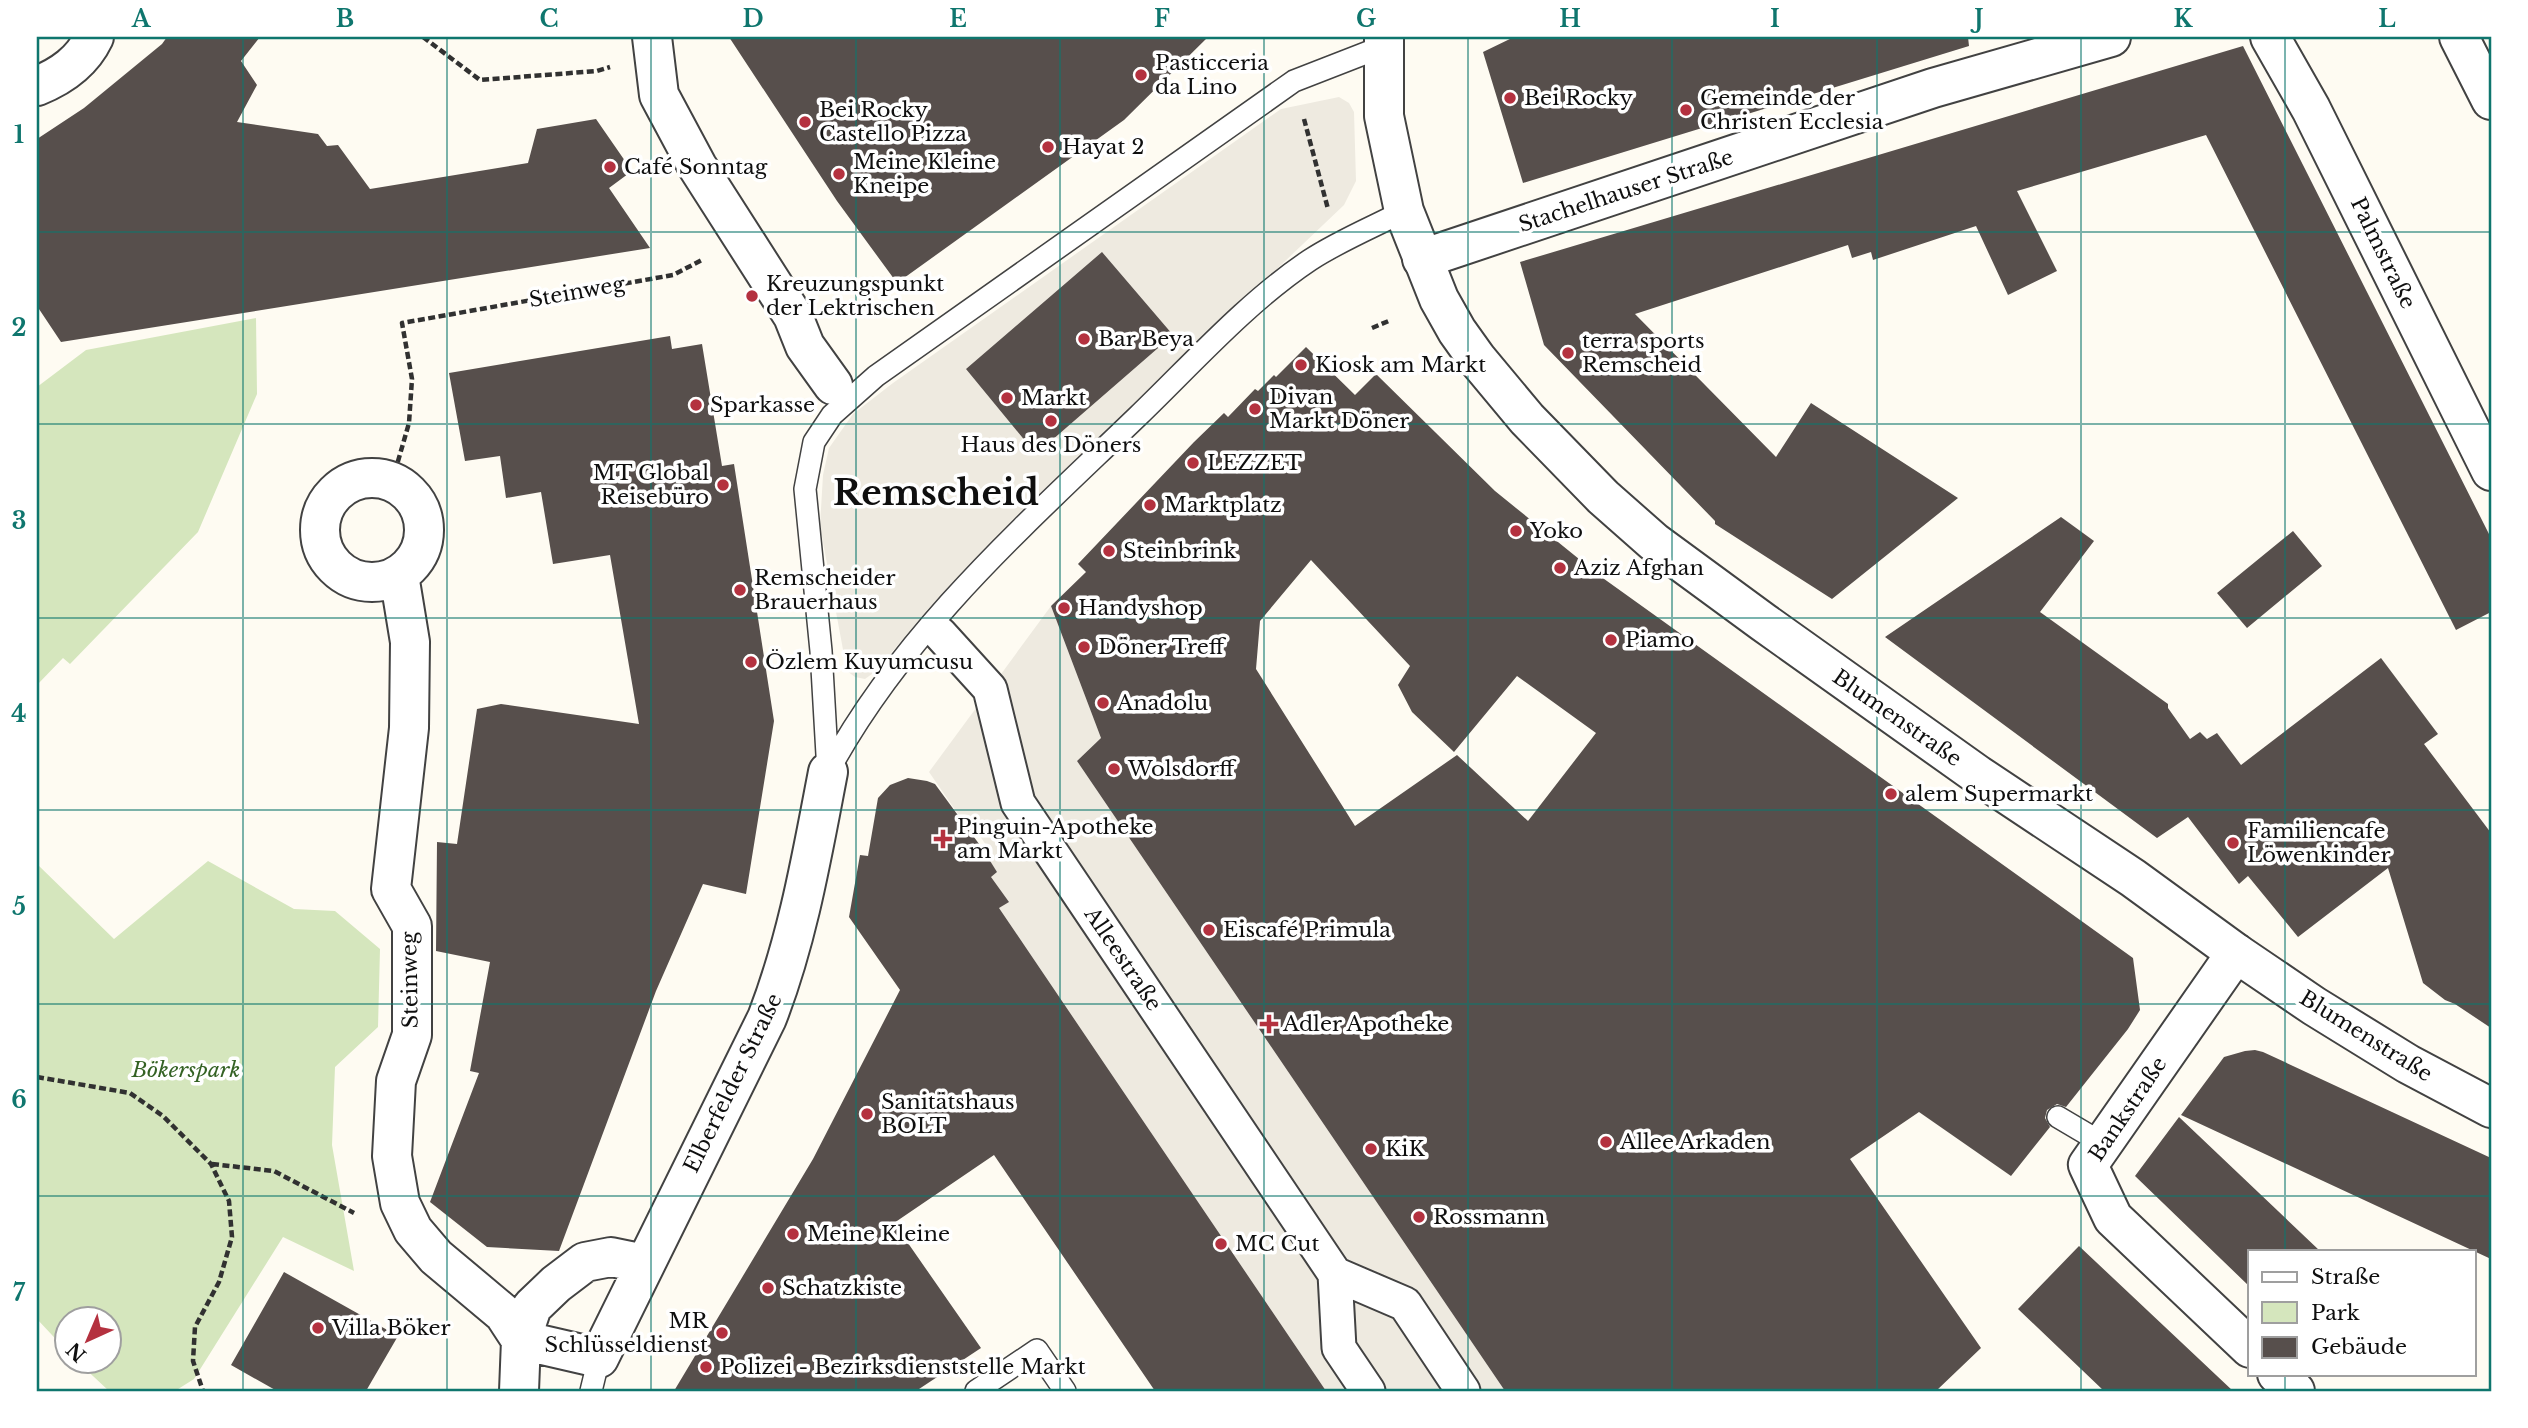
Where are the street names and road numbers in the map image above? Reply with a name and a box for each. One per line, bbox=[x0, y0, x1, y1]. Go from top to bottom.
street label: Stachelhauser Straße bbox=[1515, 144, 1737, 238]
street label: Palmstraße bbox=[2345, 193, 2421, 313]
street label: Steinweg bbox=[527, 271, 627, 313]
street label: Blumenstraße bbox=[1827, 664, 1967, 772]
street label: Alleestraße bbox=[1078, 901, 1167, 1016]
street label: Steinweg bbox=[396, 931, 424, 1029]
street label: Blumenstraße bbox=[2295, 985, 2437, 1087]
street label: Elberfelder Straße bbox=[678, 989, 788, 1177]
street label: Bankstraße bbox=[2083, 1052, 2173, 1166]

